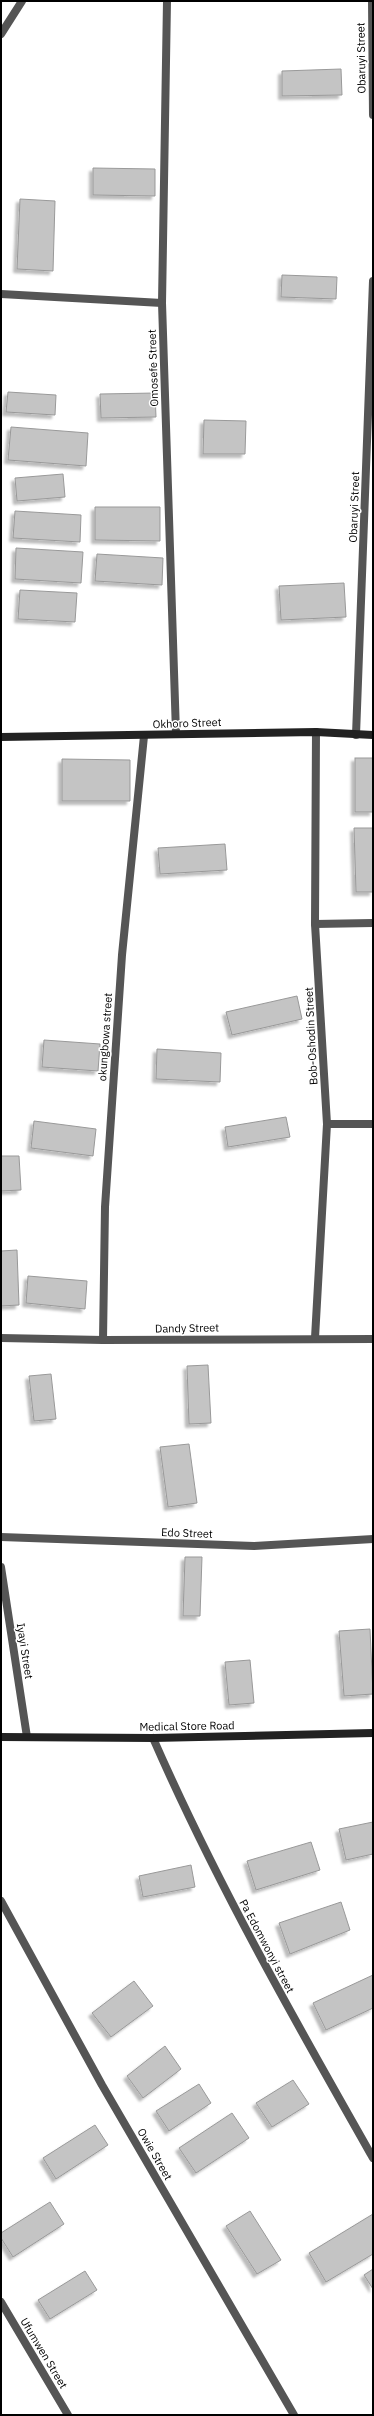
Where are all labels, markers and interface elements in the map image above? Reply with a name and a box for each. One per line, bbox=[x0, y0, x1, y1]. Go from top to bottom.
street label: Obaruyi Street bbox=[353, 22, 369, 94]
street label: Omosefe Street bbox=[145, 329, 161, 407]
street label: Obaruyi Street bbox=[346, 471, 362, 543]
street label: Okhoro Street bbox=[152, 715, 222, 731]
street label: Bob-Oshodin Street bbox=[301, 987, 321, 1085]
street label: okungbowa street bbox=[95, 992, 115, 1082]
street label: Dandy Street bbox=[155, 1320, 219, 1336]
street label: Edo Street bbox=[161, 1525, 213, 1541]
street label: Iyayi Street bbox=[14, 1622, 36, 1680]
street label: Medical Store Road bbox=[139, 1718, 235, 1734]
street label: Pa Edomwonyi street bbox=[236, 1897, 298, 1995]
street label: Owie Street bbox=[134, 2125, 176, 2183]
street label: Ufumwen Street bbox=[17, 2315, 71, 2391]

